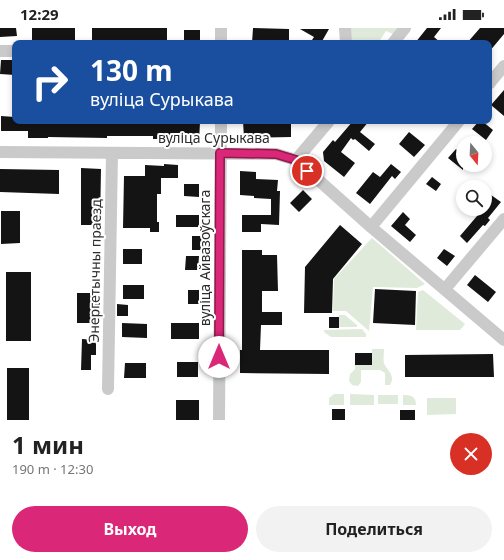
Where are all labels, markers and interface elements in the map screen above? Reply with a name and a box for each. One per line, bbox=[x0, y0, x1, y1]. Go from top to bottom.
text: 12:29 bbox=[20, 4, 59, 24]
text: 130 m bbox=[90, 51, 173, 89]
icon: right bbox=[24, 56, 76, 108]
text: вуліца Сурыкава bbox=[90, 87, 234, 111]
street label: вуліца Сурыкава bbox=[158, 128, 270, 147]
north arrow bbox=[456, 136, 492, 172]
map controls bbox=[456, 136, 492, 216]
pin bbox=[290, 154, 324, 188]
icon: arrive bbox=[296, 160, 318, 182]
button: search bbox=[456, 180, 492, 216]
street label: вуліца Айвазоўскага bbox=[195, 190, 214, 326]
street label: Энергетычны праезд bbox=[84, 199, 105, 343]
position arrow bbox=[198, 336, 240, 378]
text: 1 мин bbox=[12, 428, 84, 461]
button: close bbox=[450, 433, 492, 475]
text: 190 m · 12:30 bbox=[12, 460, 93, 478]
button: Выход bbox=[12, 506, 248, 552]
button: Поделиться bbox=[256, 506, 492, 552]

